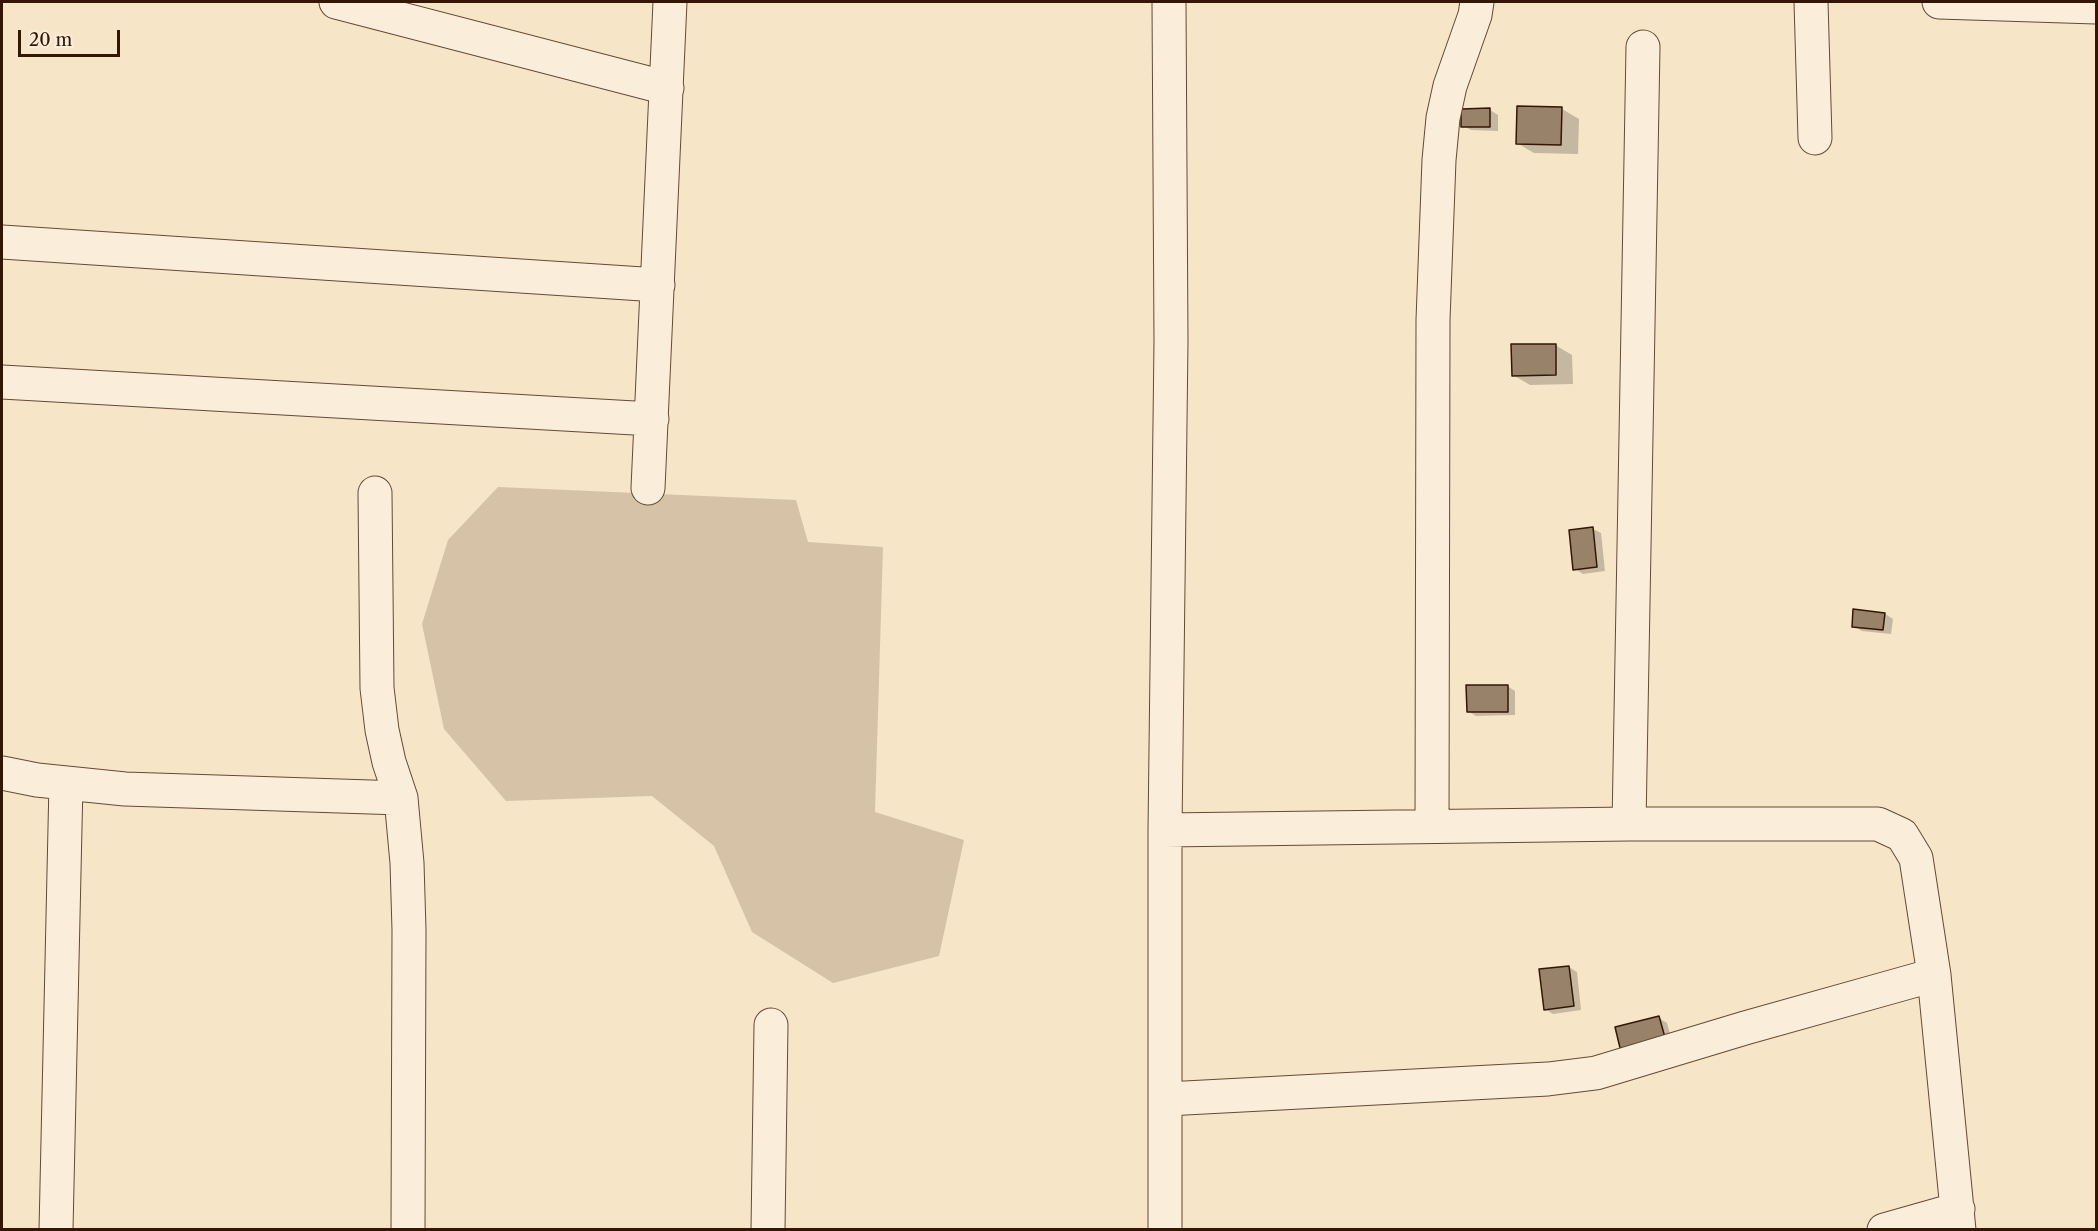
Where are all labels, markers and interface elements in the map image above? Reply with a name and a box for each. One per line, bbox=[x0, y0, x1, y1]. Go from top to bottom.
scale bar bbox=[21, 18, 123, 56]
text: 20 m bbox=[29, 29, 72, 51]

